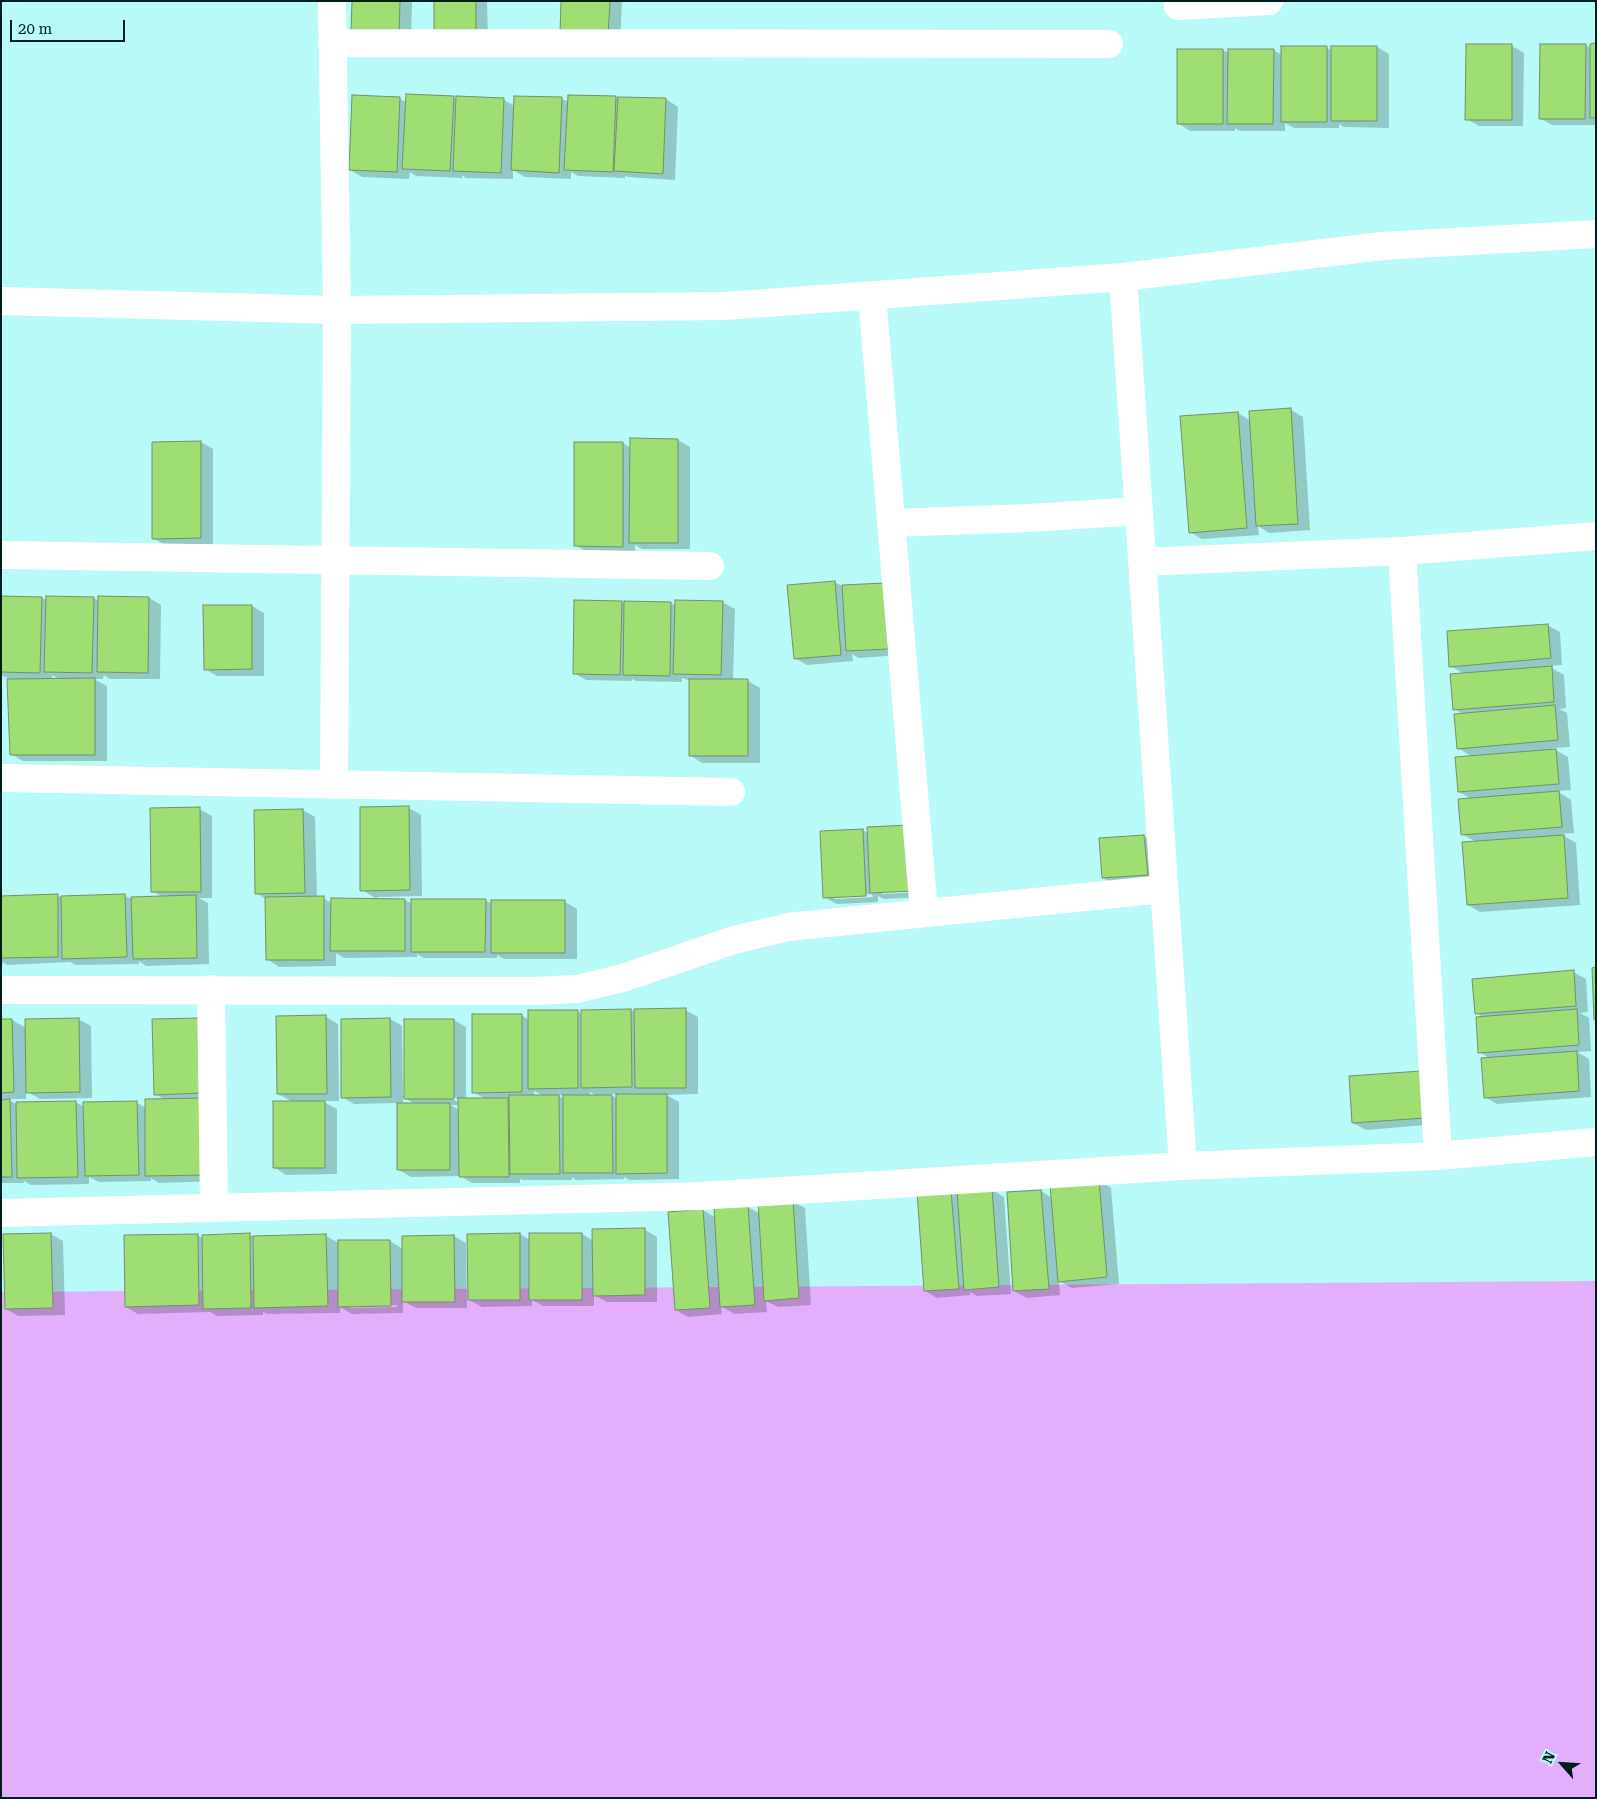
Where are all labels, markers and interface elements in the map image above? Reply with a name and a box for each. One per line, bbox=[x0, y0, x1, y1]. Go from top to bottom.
scale bar bbox=[12, 10, 128, 42]
text: 20 m bbox=[18, 20, 52, 38]
north arrow bbox=[1537, 1739, 1587, 1789]
text: N bbox=[1539, 1749, 1558, 1766]

